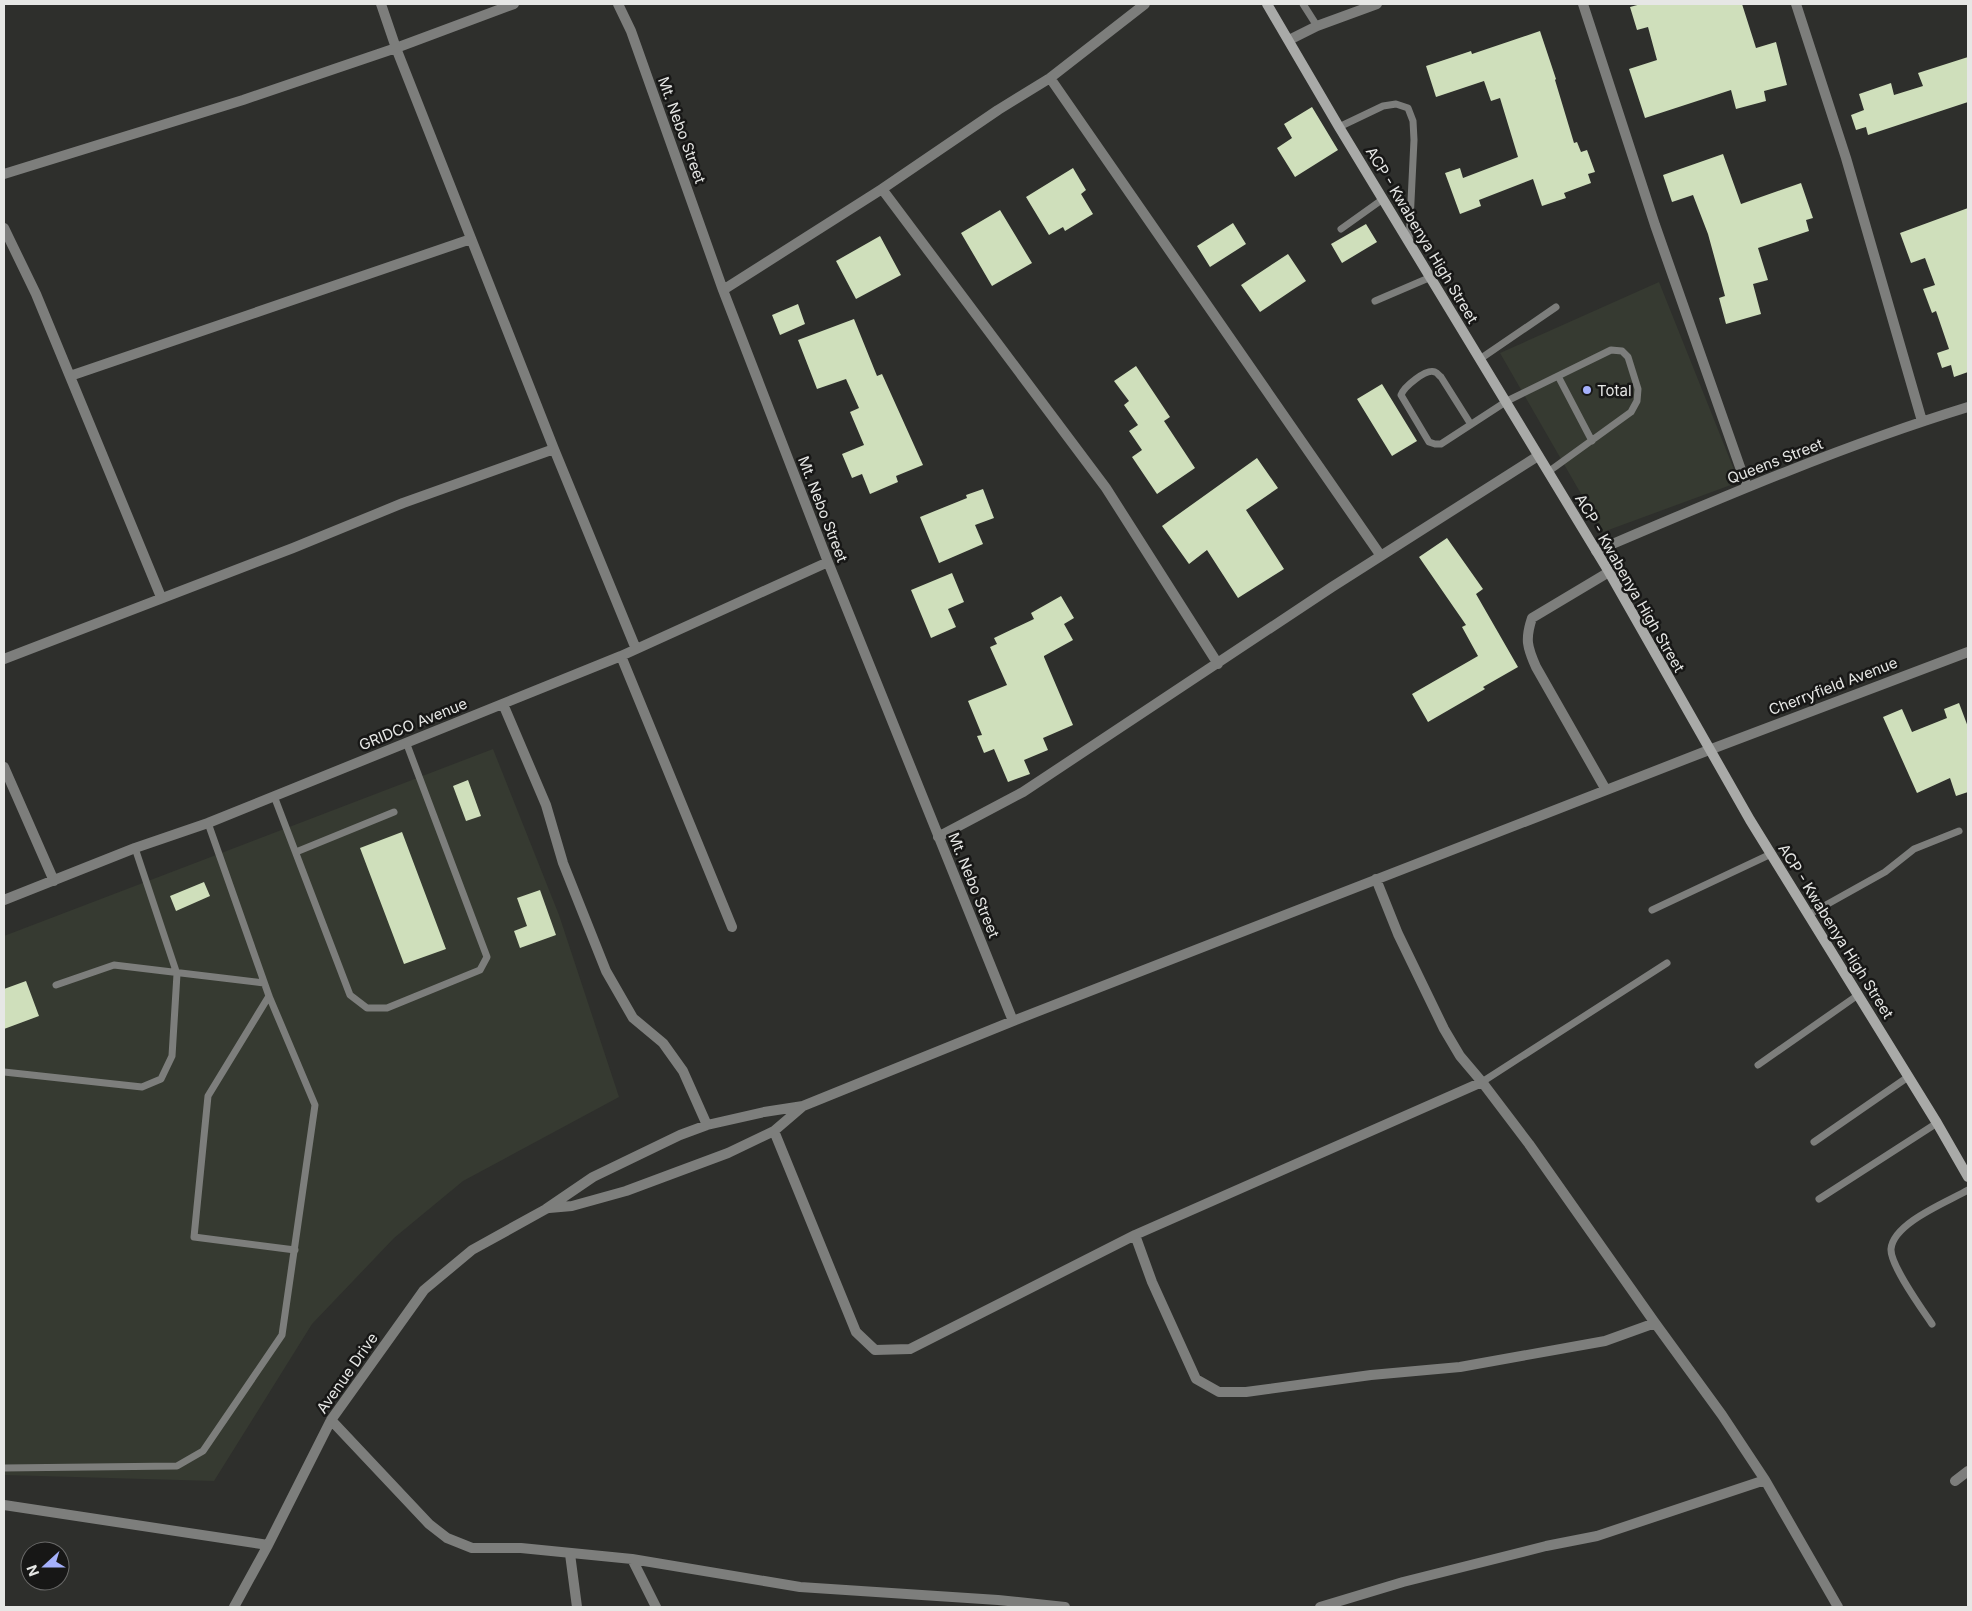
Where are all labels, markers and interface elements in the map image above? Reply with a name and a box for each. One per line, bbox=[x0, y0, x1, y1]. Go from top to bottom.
street label: Mt. Nebo Street bbox=[654, 74, 710, 186]
street label: ACP - Kwabenya High Street bbox=[1362, 143, 1482, 327]
place label: Total bbox=[1597, 381, 1632, 400]
marker: Total bbox=[1581, 384, 1593, 396]
street label: Queens Street bbox=[1724, 434, 1826, 488]
street label: Mt. Nebo Street bbox=[794, 453, 852, 565]
street label: ACP - Kwabenya High Street bbox=[1571, 491, 1689, 676]
street label: Cherryfield Avenue bbox=[1766, 653, 1900, 719]
street label: GRIDCO Avenue bbox=[356, 694, 470, 754]
street label: Mt. Nebo Street bbox=[944, 830, 1004, 941]
street label: ACP - Kwabenya High Street bbox=[1774, 840, 1898, 1022]
street label: Avenue Drive bbox=[312, 1329, 382, 1417]
north arrow bbox=[20, 1541, 70, 1591]
text: N bbox=[23, 1563, 42, 1579]

